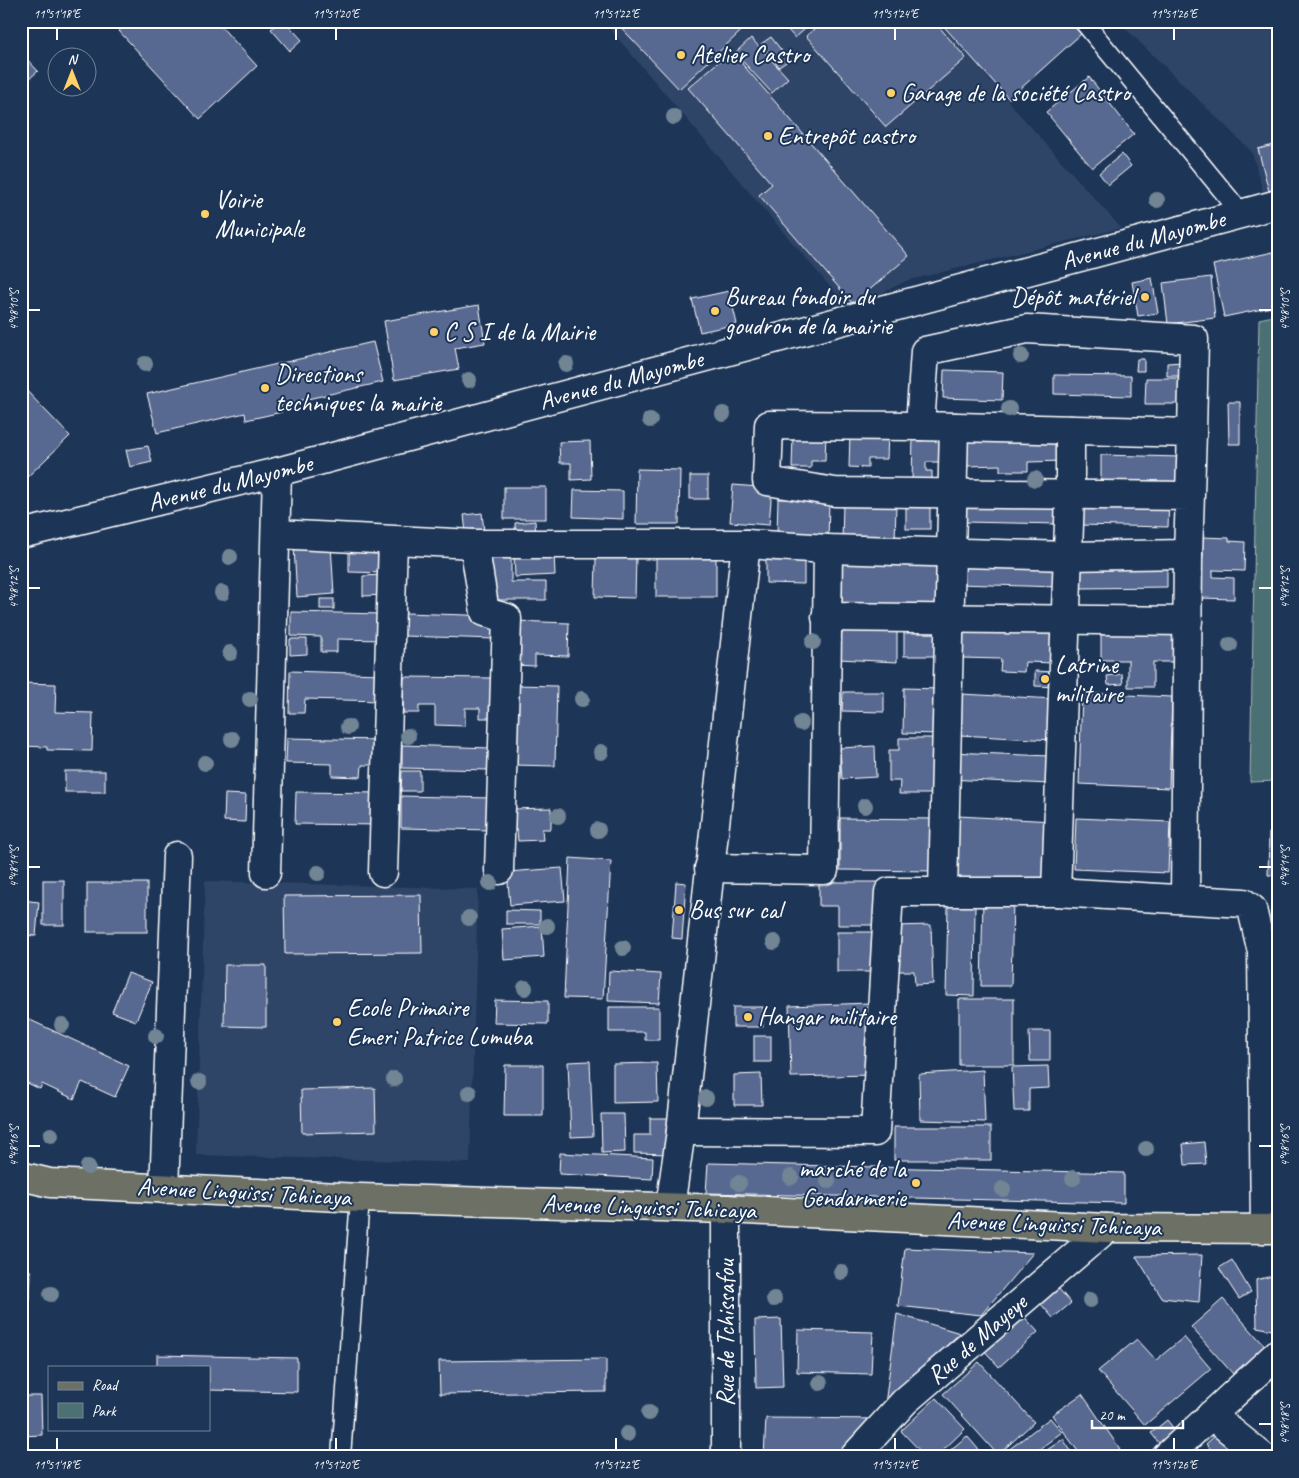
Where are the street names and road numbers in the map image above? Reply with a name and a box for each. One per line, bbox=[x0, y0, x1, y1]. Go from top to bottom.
street label: Avenue du Mayombe bbox=[1058, 202, 1230, 277]
street label: Avenue du Mayombe bbox=[536, 342, 708, 417]
street label: Avenue du Mayombe bbox=[144, 447, 317, 519]
street label: Avenue Linguissi Tchicaya bbox=[136, 1170, 354, 1214]
street label: Avenue Linguissi Tchicaya bbox=[541, 1187, 759, 1227]
street label: Avenue Linguissi Tchicaya bbox=[946, 1204, 1164, 1244]
street label: Rue de Tchissafou bbox=[710, 1258, 742, 1406]
street label: Rue de Mayeye bbox=[920, 1286, 1035, 1391]

